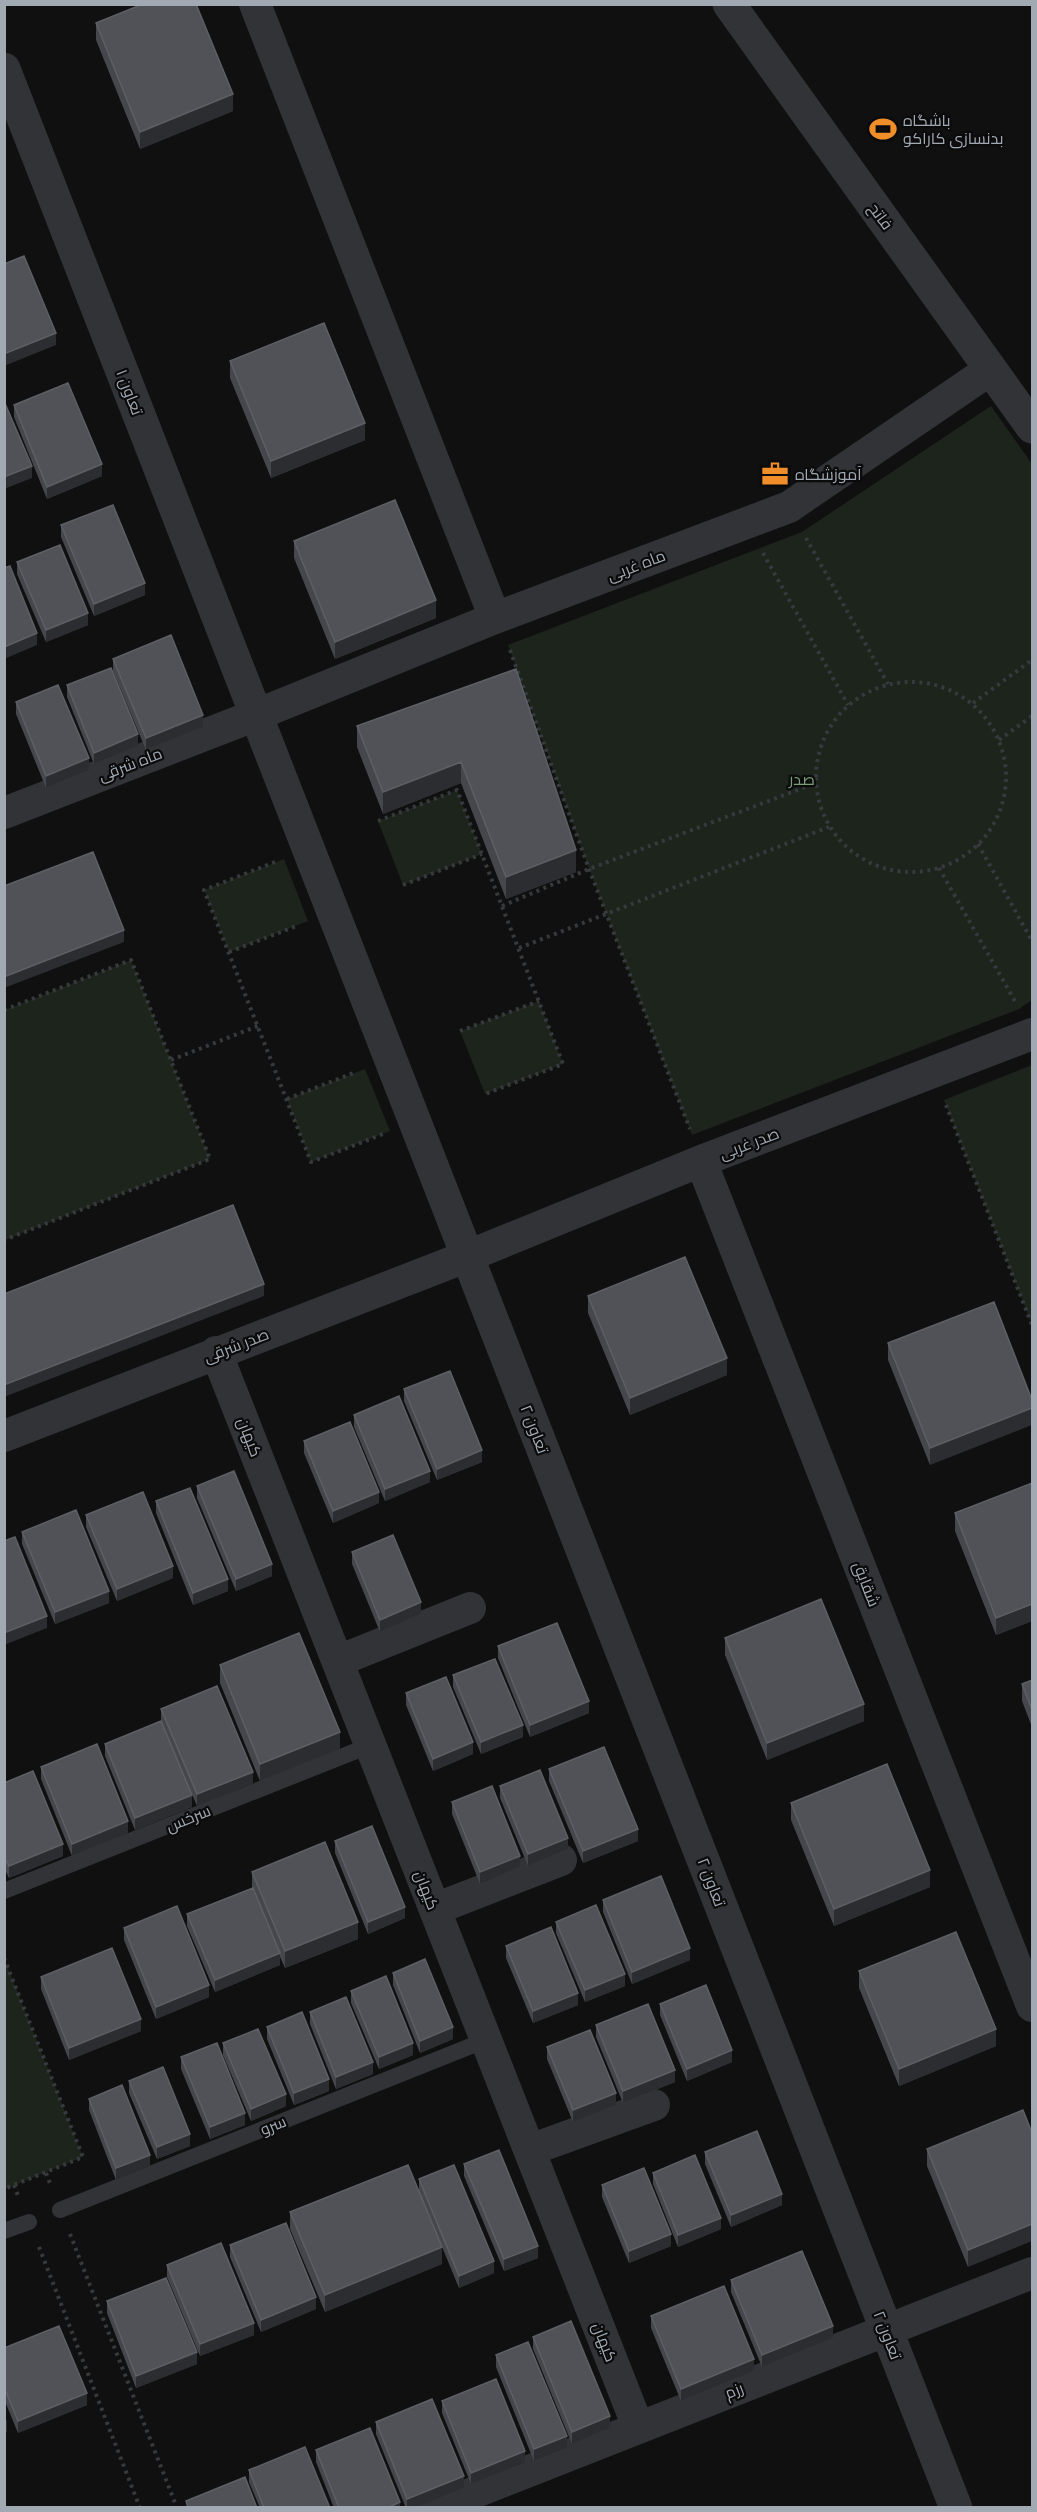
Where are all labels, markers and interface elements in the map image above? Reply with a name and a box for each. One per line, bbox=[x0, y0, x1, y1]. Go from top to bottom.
place label: باشگاه بدنسازی کاراکو bbox=[903, 111, 1003, 149]
sports icon: باشگاه بدنسازی کاراکو bbox=[868, 114, 898, 144]
street label: فاتح bbox=[863, 199, 897, 235]
street label: تعاون ۱ bbox=[111, 367, 147, 419]
office icon: آموزشگاه bbox=[760, 459, 790, 489]
place label: آموزشگاه bbox=[795, 465, 862, 484]
street label: ماه غربی bbox=[604, 546, 668, 586]
street label: ماه شرقی bbox=[96, 744, 165, 786]
park label: صدر bbox=[788, 770, 815, 789]
street label: صدر غربی bbox=[717, 1123, 782, 1164]
street label: صدر شرقی bbox=[201, 1324, 272, 1367]
street label: تعاون ۲ bbox=[516, 1402, 553, 1457]
street label: کیهان bbox=[232, 1415, 266, 1460]
street label: شقایق bbox=[848, 1559, 884, 1610]
street label: سرخس bbox=[163, 1801, 214, 1837]
street label: تعاون ۲ bbox=[693, 1855, 730, 1910]
street label: کیهان bbox=[409, 1868, 443, 1913]
street label: سرو bbox=[257, 2112, 289, 2139]
street label: تعاون ۲ bbox=[869, 2308, 906, 2363]
street label: کیهان bbox=[587, 2320, 621, 2365]
street label: رزم bbox=[722, 2378, 747, 2405]

